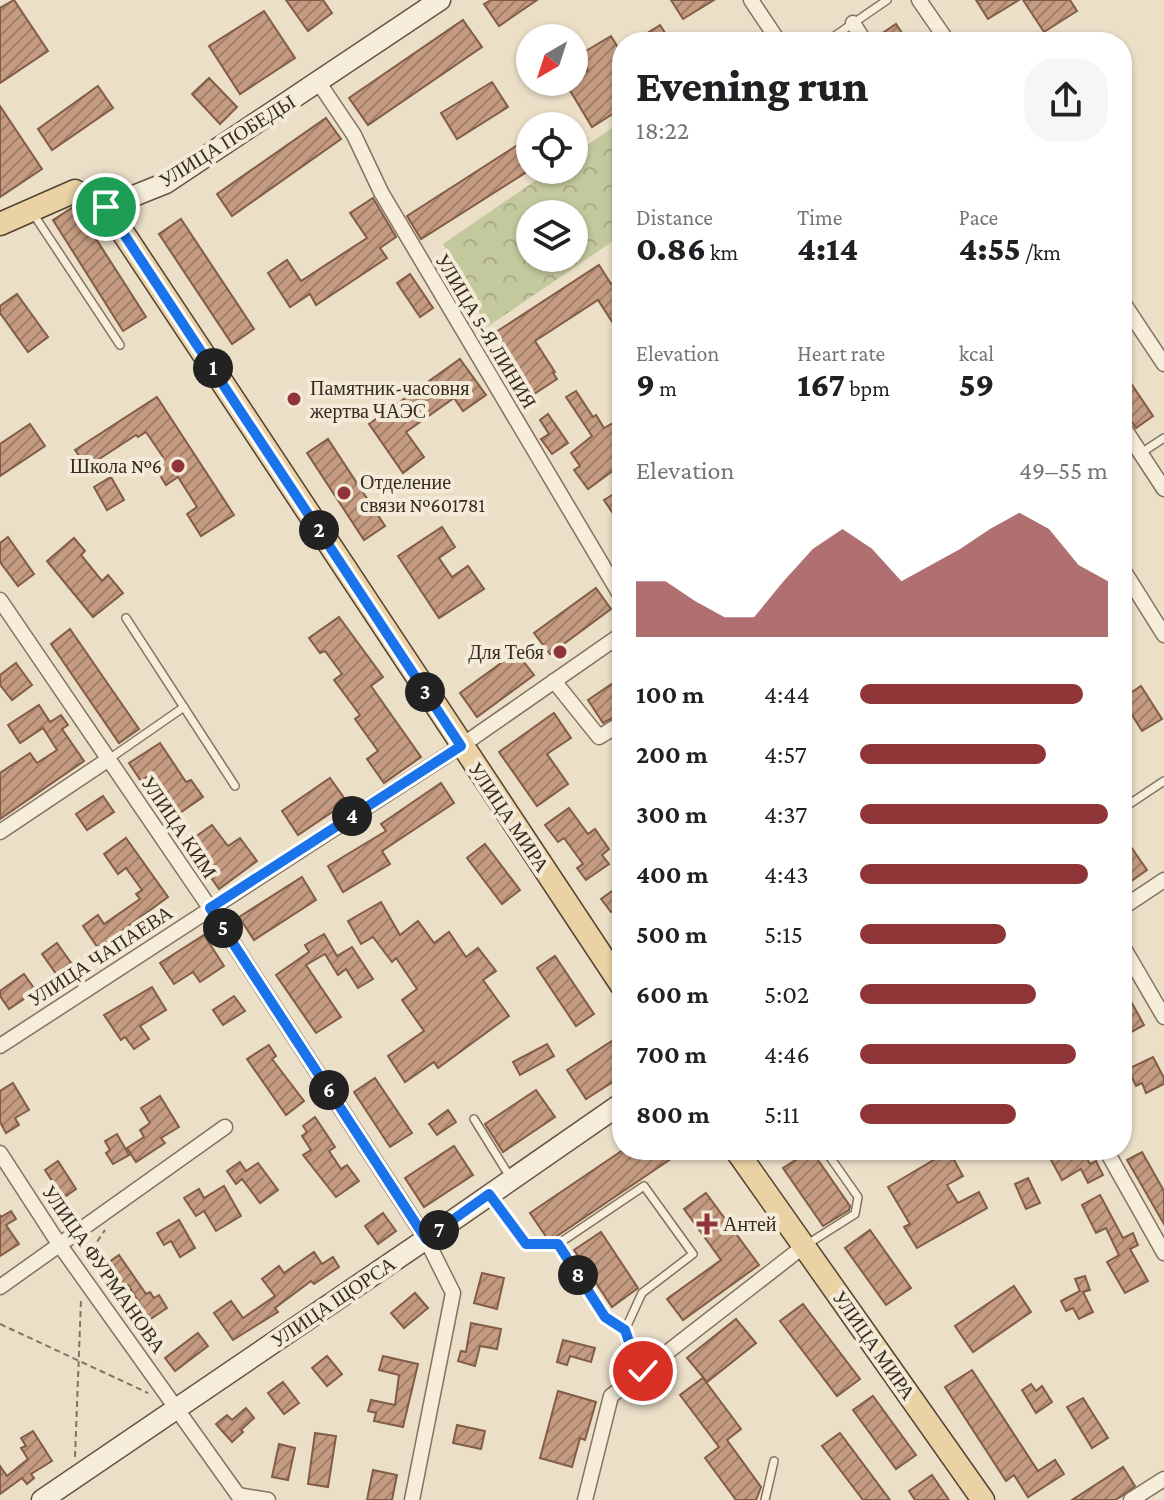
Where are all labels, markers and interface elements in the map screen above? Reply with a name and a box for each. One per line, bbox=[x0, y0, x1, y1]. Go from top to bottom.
north arrow bbox=[516, 24, 588, 96]
map controls bbox=[516, 24, 588, 272]
button: share bbox=[1024, 58, 1108, 142]
text: Evening run bbox=[636, 62, 868, 110]
street label: УЛИЦА ПОБЕДЫ bbox=[155, 90, 300, 193]
button: locate bbox=[516, 112, 588, 184]
text: 18:22 bbox=[636, 116, 689, 145]
pin bbox=[72, 173, 140, 241]
icon: arrive bbox=[84, 185, 128, 229]
button: layers bbox=[516, 200, 588, 272]
text: Distance bbox=[636, 205, 713, 230]
text: Time bbox=[797, 205, 842, 230]
text: Pace bbox=[959, 205, 998, 230]
text: 0.86 bbox=[636, 230, 706, 267]
text: 4:14 bbox=[797, 230, 858, 267]
text: 4:55 bbox=[959, 230, 1021, 267]
text: km bbox=[706, 240, 738, 265]
text: /km bbox=[1021, 240, 1061, 265]
street label: УЛИЦА 5-Я ЛИНИЯ bbox=[430, 250, 541, 413]
text: Elevation bbox=[636, 341, 719, 366]
text: Heart rate bbox=[797, 341, 885, 366]
text: kcal bbox=[959, 341, 994, 366]
pin: 1 bbox=[193, 348, 233, 388]
text: 1 bbox=[209, 355, 217, 380]
text: 9 bbox=[636, 366, 655, 403]
text: 167 bbox=[797, 366, 845, 403]
text: 59 bbox=[959, 366, 994, 403]
text: m bbox=[655, 376, 677, 401]
text: bpm bbox=[845, 376, 890, 401]
place label: Памятник-часовня жертва ЧАЭС bbox=[309, 377, 469, 423]
marker: Памятник-часовня жертва ЧАЭС bbox=[285, 390, 303, 408]
place label: Школа №6 bbox=[70, 455, 162, 477]
text: Elevation bbox=[636, 456, 734, 485]
text: 49–55 m bbox=[1019, 456, 1108, 485]
marker: Школа №6 bbox=[169, 457, 187, 475]
place label: Отделение связи №601781 bbox=[360, 471, 485, 516]
marker: Отделение связи №601781 bbox=[335, 484, 353, 502]
pin: 2 bbox=[299, 510, 339, 550]
text: 2 bbox=[313, 517, 325, 542]
place label: Для Тебя bbox=[468, 641, 544, 664]
marker: Для Тебя bbox=[551, 643, 569, 661]
pin: 3 bbox=[405, 672, 445, 712]
text: 3 bbox=[420, 679, 430, 704]
text: 100 m bbox=[636, 680, 704, 709]
text: 4:44 bbox=[764, 680, 810, 709]
text: 200 m bbox=[636, 740, 708, 769]
text: 4:57 bbox=[764, 740, 807, 769]
street label: УЛИЦА МИРА bbox=[463, 758, 554, 877]
street label: УЛИЦА КИМ bbox=[136, 772, 221, 883]
pin: 4 bbox=[332, 796, 372, 836]
text: 300 m bbox=[636, 800, 707, 829]
text: 4:37 bbox=[764, 800, 807, 829]
text: 4 bbox=[346, 803, 358, 828]
text: 400 m bbox=[636, 860, 709, 889]
text: 4:43 bbox=[764, 860, 809, 889]
street label: УЛИЦА ЧАПАЕВА bbox=[24, 901, 177, 1012]
pin: 5 bbox=[203, 908, 243, 948]
text: 5 bbox=[218, 915, 228, 940]
text: 500 m bbox=[636, 920, 707, 949]
text: 5:15 bbox=[764, 920, 803, 949]
text: 600 m bbox=[636, 980, 709, 1009]
text: 5:02 bbox=[764, 980, 809, 1009]
text: 700 m bbox=[636, 1040, 707, 1069]
text: 4:46 bbox=[764, 1040, 810, 1069]
pin: 6 bbox=[309, 1070, 349, 1110]
text: 6 bbox=[323, 1077, 335, 1102]
text: 800 m bbox=[636, 1100, 710, 1129]
text: 5:11 bbox=[764, 1100, 799, 1129]
street label: УЛИЦА ФУРМАНОВА bbox=[37, 1181, 171, 1358]
pin: 7 bbox=[419, 1210, 459, 1250]
place label: Антей bbox=[723, 1213, 777, 1235]
marker: Антей bbox=[698, 1215, 716, 1233]
text: 7 bbox=[434, 1217, 444, 1242]
street label: УЛИЦА ЩОРСА bbox=[267, 1252, 400, 1353]
pin: 8 bbox=[558, 1255, 598, 1295]
text: 8 bbox=[572, 1262, 584, 1287]
street label: УЛИЦА МИРА bbox=[828, 1286, 920, 1405]
pin bbox=[609, 1337, 677, 1405]
icon: check bbox=[621, 1349, 665, 1393]

